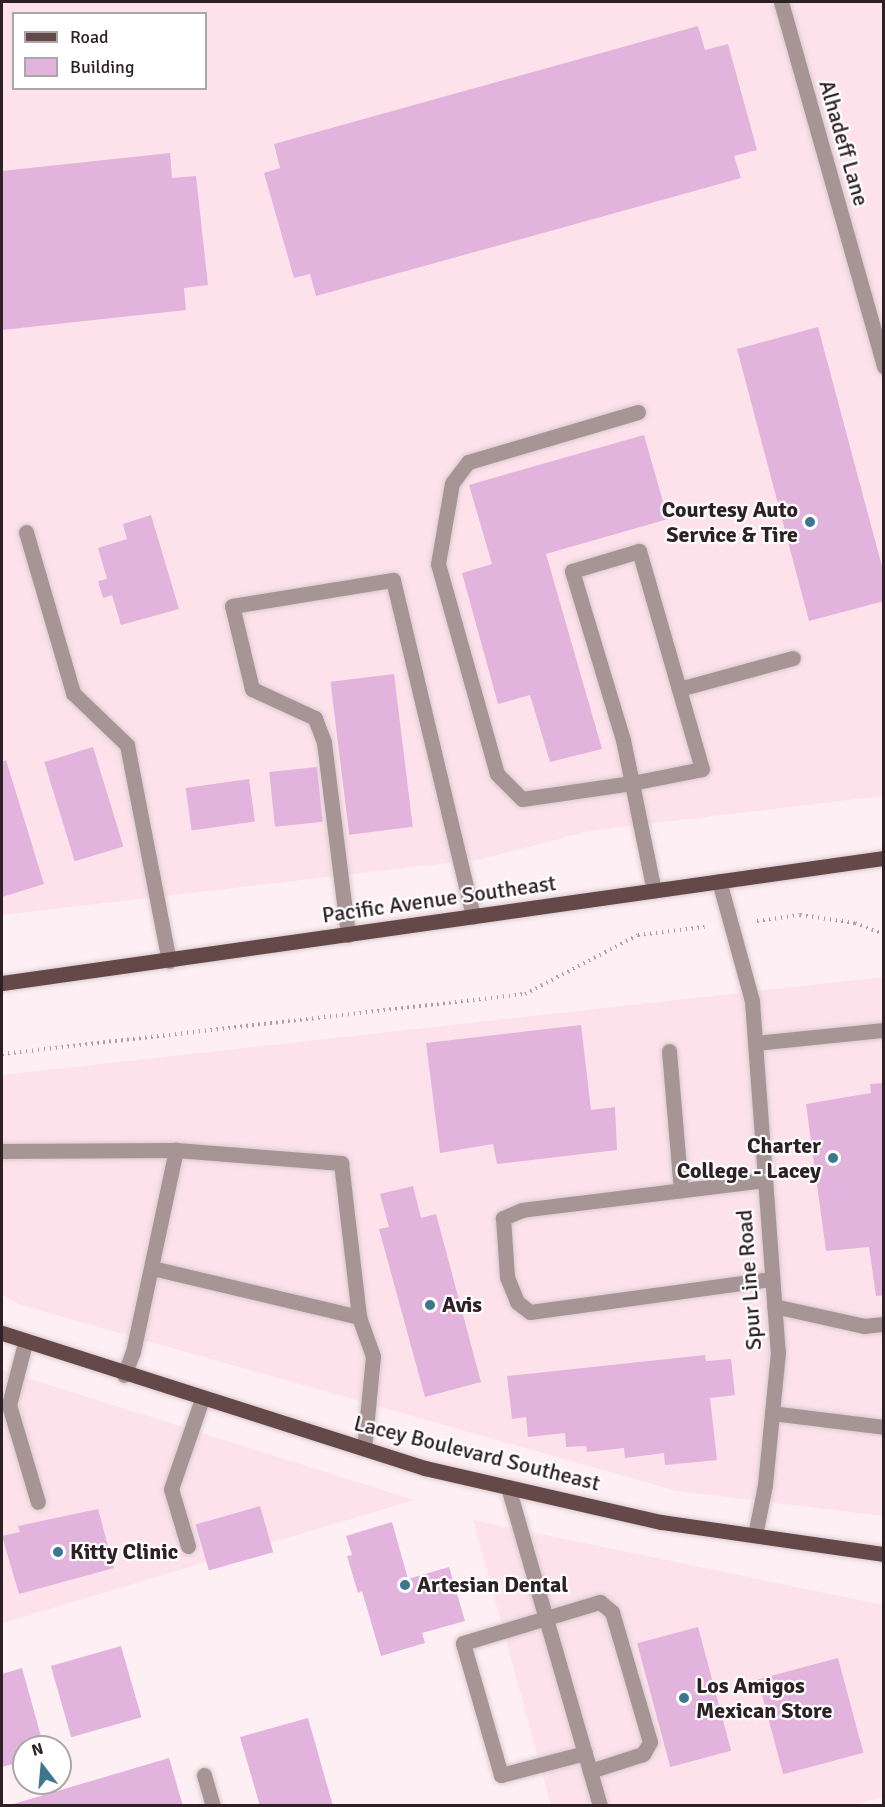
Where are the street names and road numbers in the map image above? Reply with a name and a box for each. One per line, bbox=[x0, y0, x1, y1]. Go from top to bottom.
street label: Alhadeff Lane bbox=[813, 77, 875, 209]
street label: Pacific Avenue Southeast bbox=[320, 870, 558, 928]
street label: Spur Line Road bbox=[731, 1209, 767, 1351]
street label: Lacey Boulevard Southeast bbox=[351, 1410, 603, 1496]

